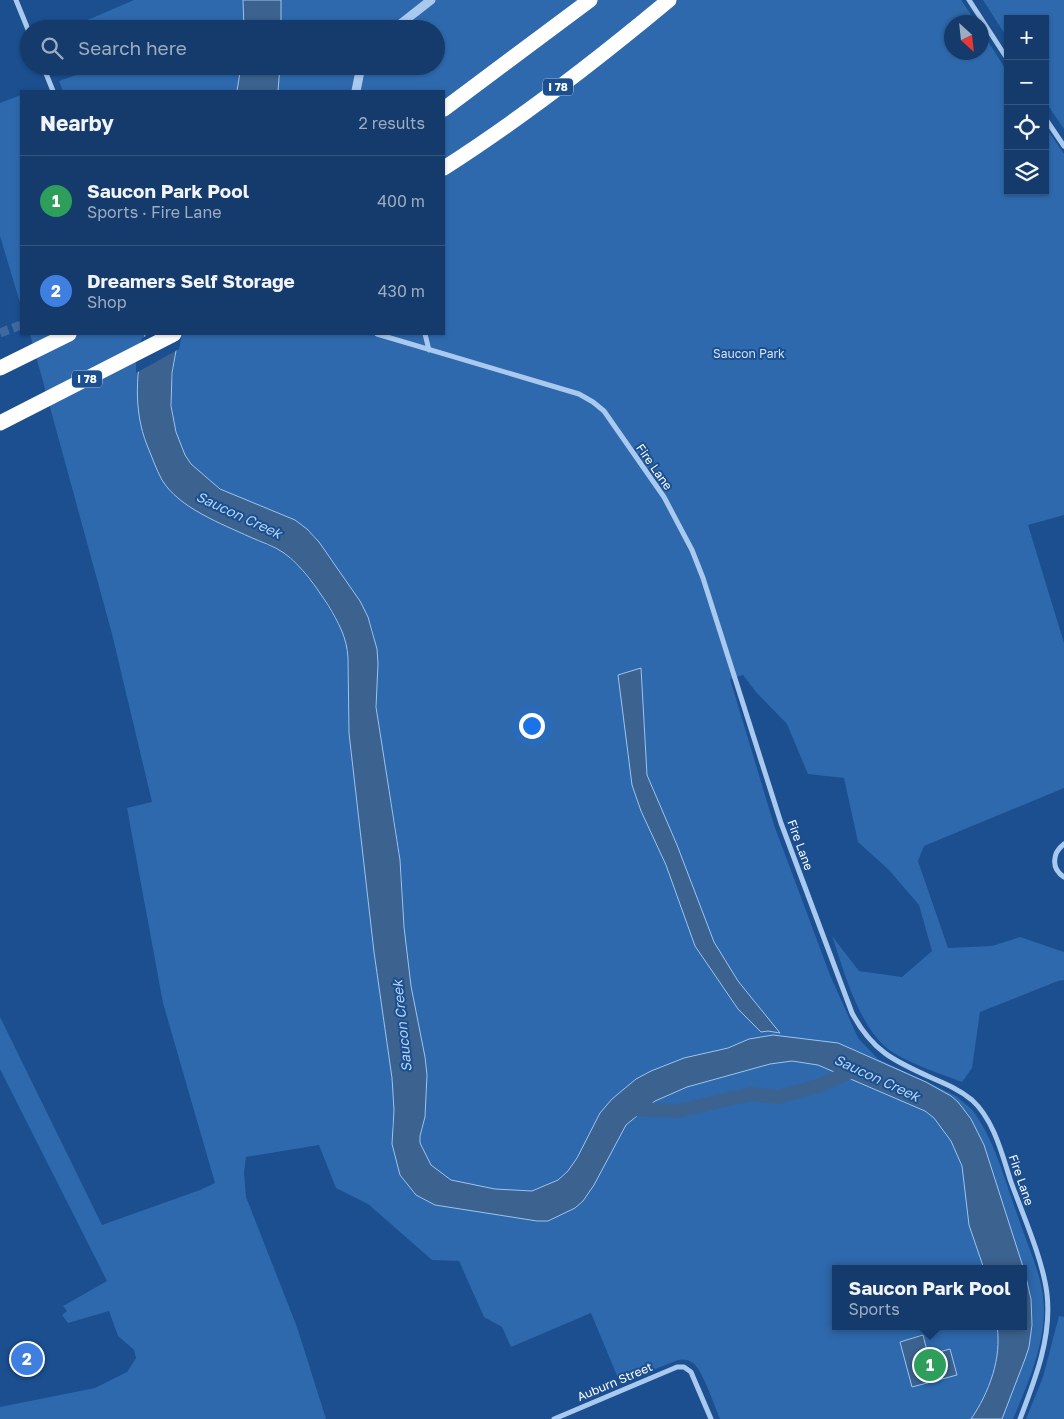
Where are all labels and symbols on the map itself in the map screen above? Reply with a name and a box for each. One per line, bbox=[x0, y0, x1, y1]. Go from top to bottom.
north arrow bbox=[944, 15, 989, 60]
road number: I 78 bbox=[543, 78, 573, 95]
park label: Saucon Park bbox=[713, 346, 785, 361]
road number: I 78 bbox=[72, 370, 102, 388]
street label: Fire Lane bbox=[633, 441, 676, 493]
water label: Saucon Creek bbox=[194, 487, 287, 543]
your location bbox=[519, 713, 545, 739]
street label: Fire Lane bbox=[784, 817, 817, 872]
water label: Saucon Creek bbox=[388, 977, 415, 1073]
water label: Saucon Creek bbox=[832, 1050, 925, 1106]
street label: Fire Lane bbox=[1006, 1152, 1037, 1207]
pin: 2 bbox=[11, 1340, 43, 1378]
pin: 1 bbox=[914, 1346, 946, 1384]
street label: Auburn Street bbox=[575, 1359, 655, 1404]

